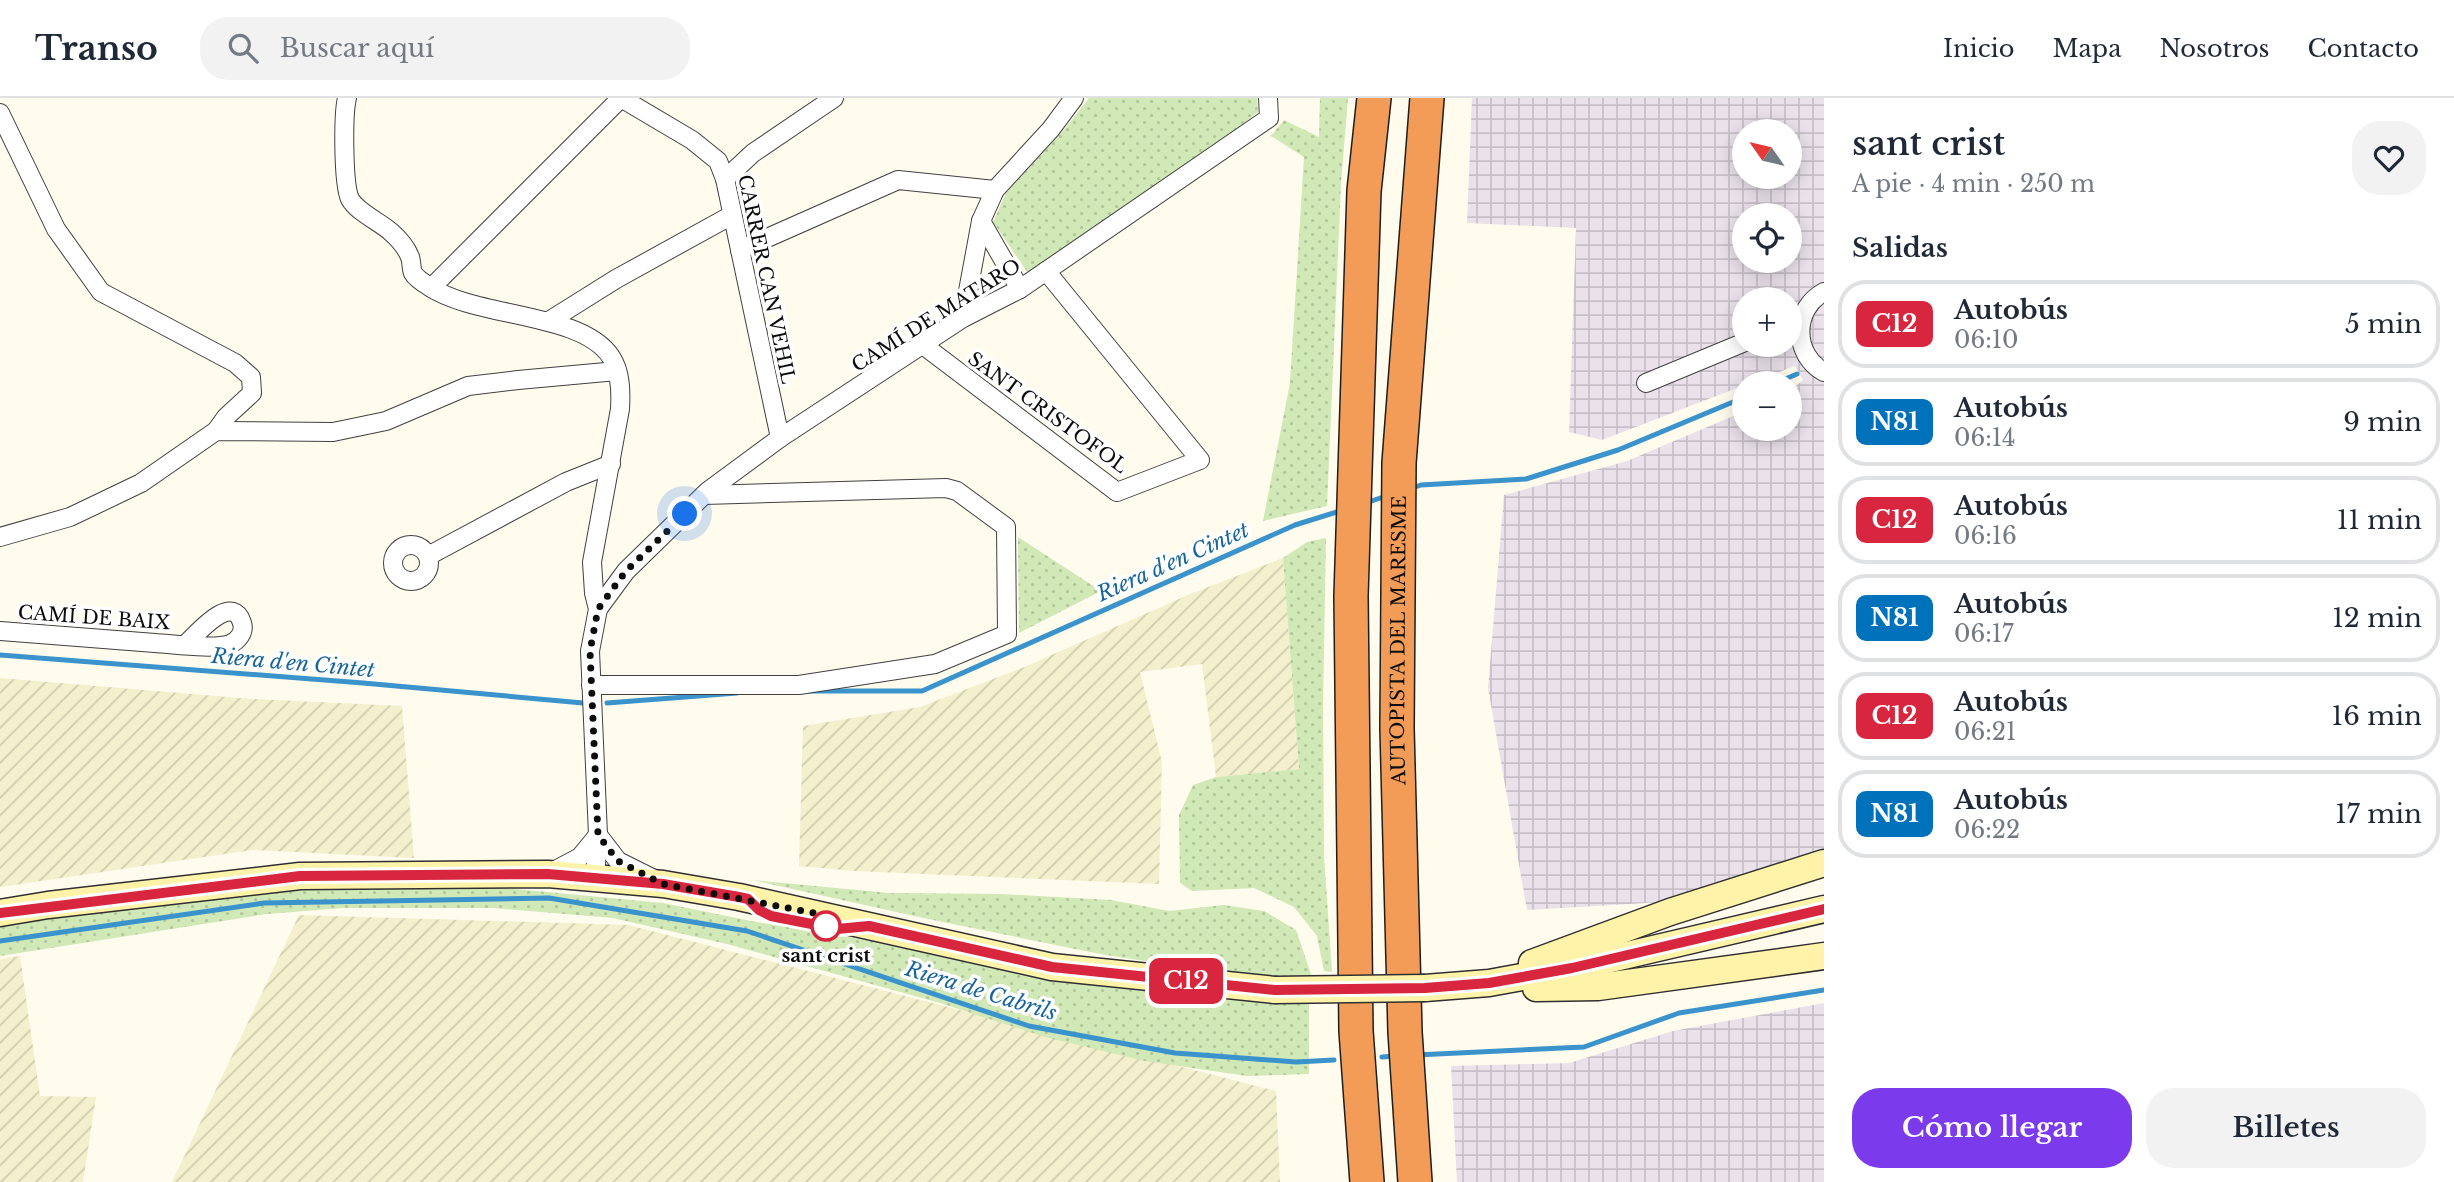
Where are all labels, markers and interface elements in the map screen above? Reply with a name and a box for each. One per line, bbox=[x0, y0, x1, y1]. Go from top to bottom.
search box bbox=[200, 17, 690, 80]
text: Transo bbox=[35, 28, 158, 69]
icon: search bbox=[224, 29, 262, 67]
text: Buscar aquí bbox=[280, 32, 434, 64]
text: Inicio bbox=[1943, 34, 2014, 63]
text: Mapa bbox=[2052, 34, 2121, 63]
text: Nosotros bbox=[2159, 34, 2270, 63]
text: Contacto bbox=[2308, 34, 2419, 63]
north arrow bbox=[1732, 119, 1802, 189]
map controls bbox=[1732, 119, 1802, 441]
button: heart bbox=[2352, 121, 2426, 195]
text: sant crist bbox=[1852, 123, 2005, 164]
text: A pie · 4 min · 250 m bbox=[1852, 170, 2095, 198]
street label: CARRER CAN VEHIL bbox=[733, 172, 800, 386]
button: locate bbox=[1732, 203, 1802, 273]
text: Salidas bbox=[1852, 232, 1948, 264]
street label: CAMÍ DE MATARO bbox=[848, 254, 1025, 377]
button: + bbox=[1732, 287, 1802, 357]
text: Autobús bbox=[1954, 294, 2068, 326]
text: 5 min bbox=[2345, 308, 2422, 340]
text: C12 bbox=[1872, 309, 1917, 338]
text: 06:10 bbox=[1954, 326, 2018, 354]
street label: SANT CRISTOFOL bbox=[964, 347, 1132, 478]
button: − bbox=[1732, 371, 1802, 441]
text: Autobús bbox=[1954, 392, 2068, 424]
text: 9 min bbox=[2343, 406, 2422, 438]
text: N81 bbox=[1870, 407, 1919, 436]
text: 06:14 bbox=[1954, 424, 2015, 452]
text: Autobús bbox=[1954, 490, 2068, 522]
your location bbox=[667, 496, 702, 531]
street label: AUTOPISTA DEL MARESME bbox=[1386, 496, 1411, 786]
text: 11 min bbox=[2337, 504, 2422, 536]
text: C12 bbox=[1872, 505, 1917, 534]
water label: Riera d'en Cintet bbox=[1092, 517, 1253, 608]
text: 06:16 bbox=[1954, 522, 2017, 550]
text: Autobús bbox=[1954, 588, 2068, 620]
street label: CAMÍ DE BAIX bbox=[17, 601, 171, 634]
text: 12 min bbox=[2332, 602, 2422, 634]
text: N81 bbox=[1870, 603, 1919, 632]
text: 06:17 bbox=[1954, 620, 2014, 648]
water label: Riera d'en Cintet bbox=[209, 643, 376, 683]
text: Autobús bbox=[1954, 686, 2068, 718]
text: 16 min bbox=[2332, 700, 2422, 732]
text: C12 bbox=[1872, 701, 1917, 730]
text: 06:21 bbox=[1954, 718, 2016, 746]
text: Autobús bbox=[1954, 784, 2068, 816]
text: 17 min bbox=[2335, 798, 2422, 830]
text: N81 bbox=[1870, 799, 1919, 828]
text: 06:22 bbox=[1954, 816, 2020, 844]
marker: sant crist bbox=[811, 911, 841, 941]
place label: sant crist bbox=[781, 944, 871, 967]
water label: Riera de Cabrils bbox=[901, 955, 1060, 1026]
line badge: C12 bbox=[1146, 958, 1226, 1004]
text: C12 bbox=[1163, 966, 1209, 995]
button: Cómo llegar bbox=[1852, 1088, 2132, 1168]
button: Billetes bbox=[2146, 1088, 2426, 1168]

